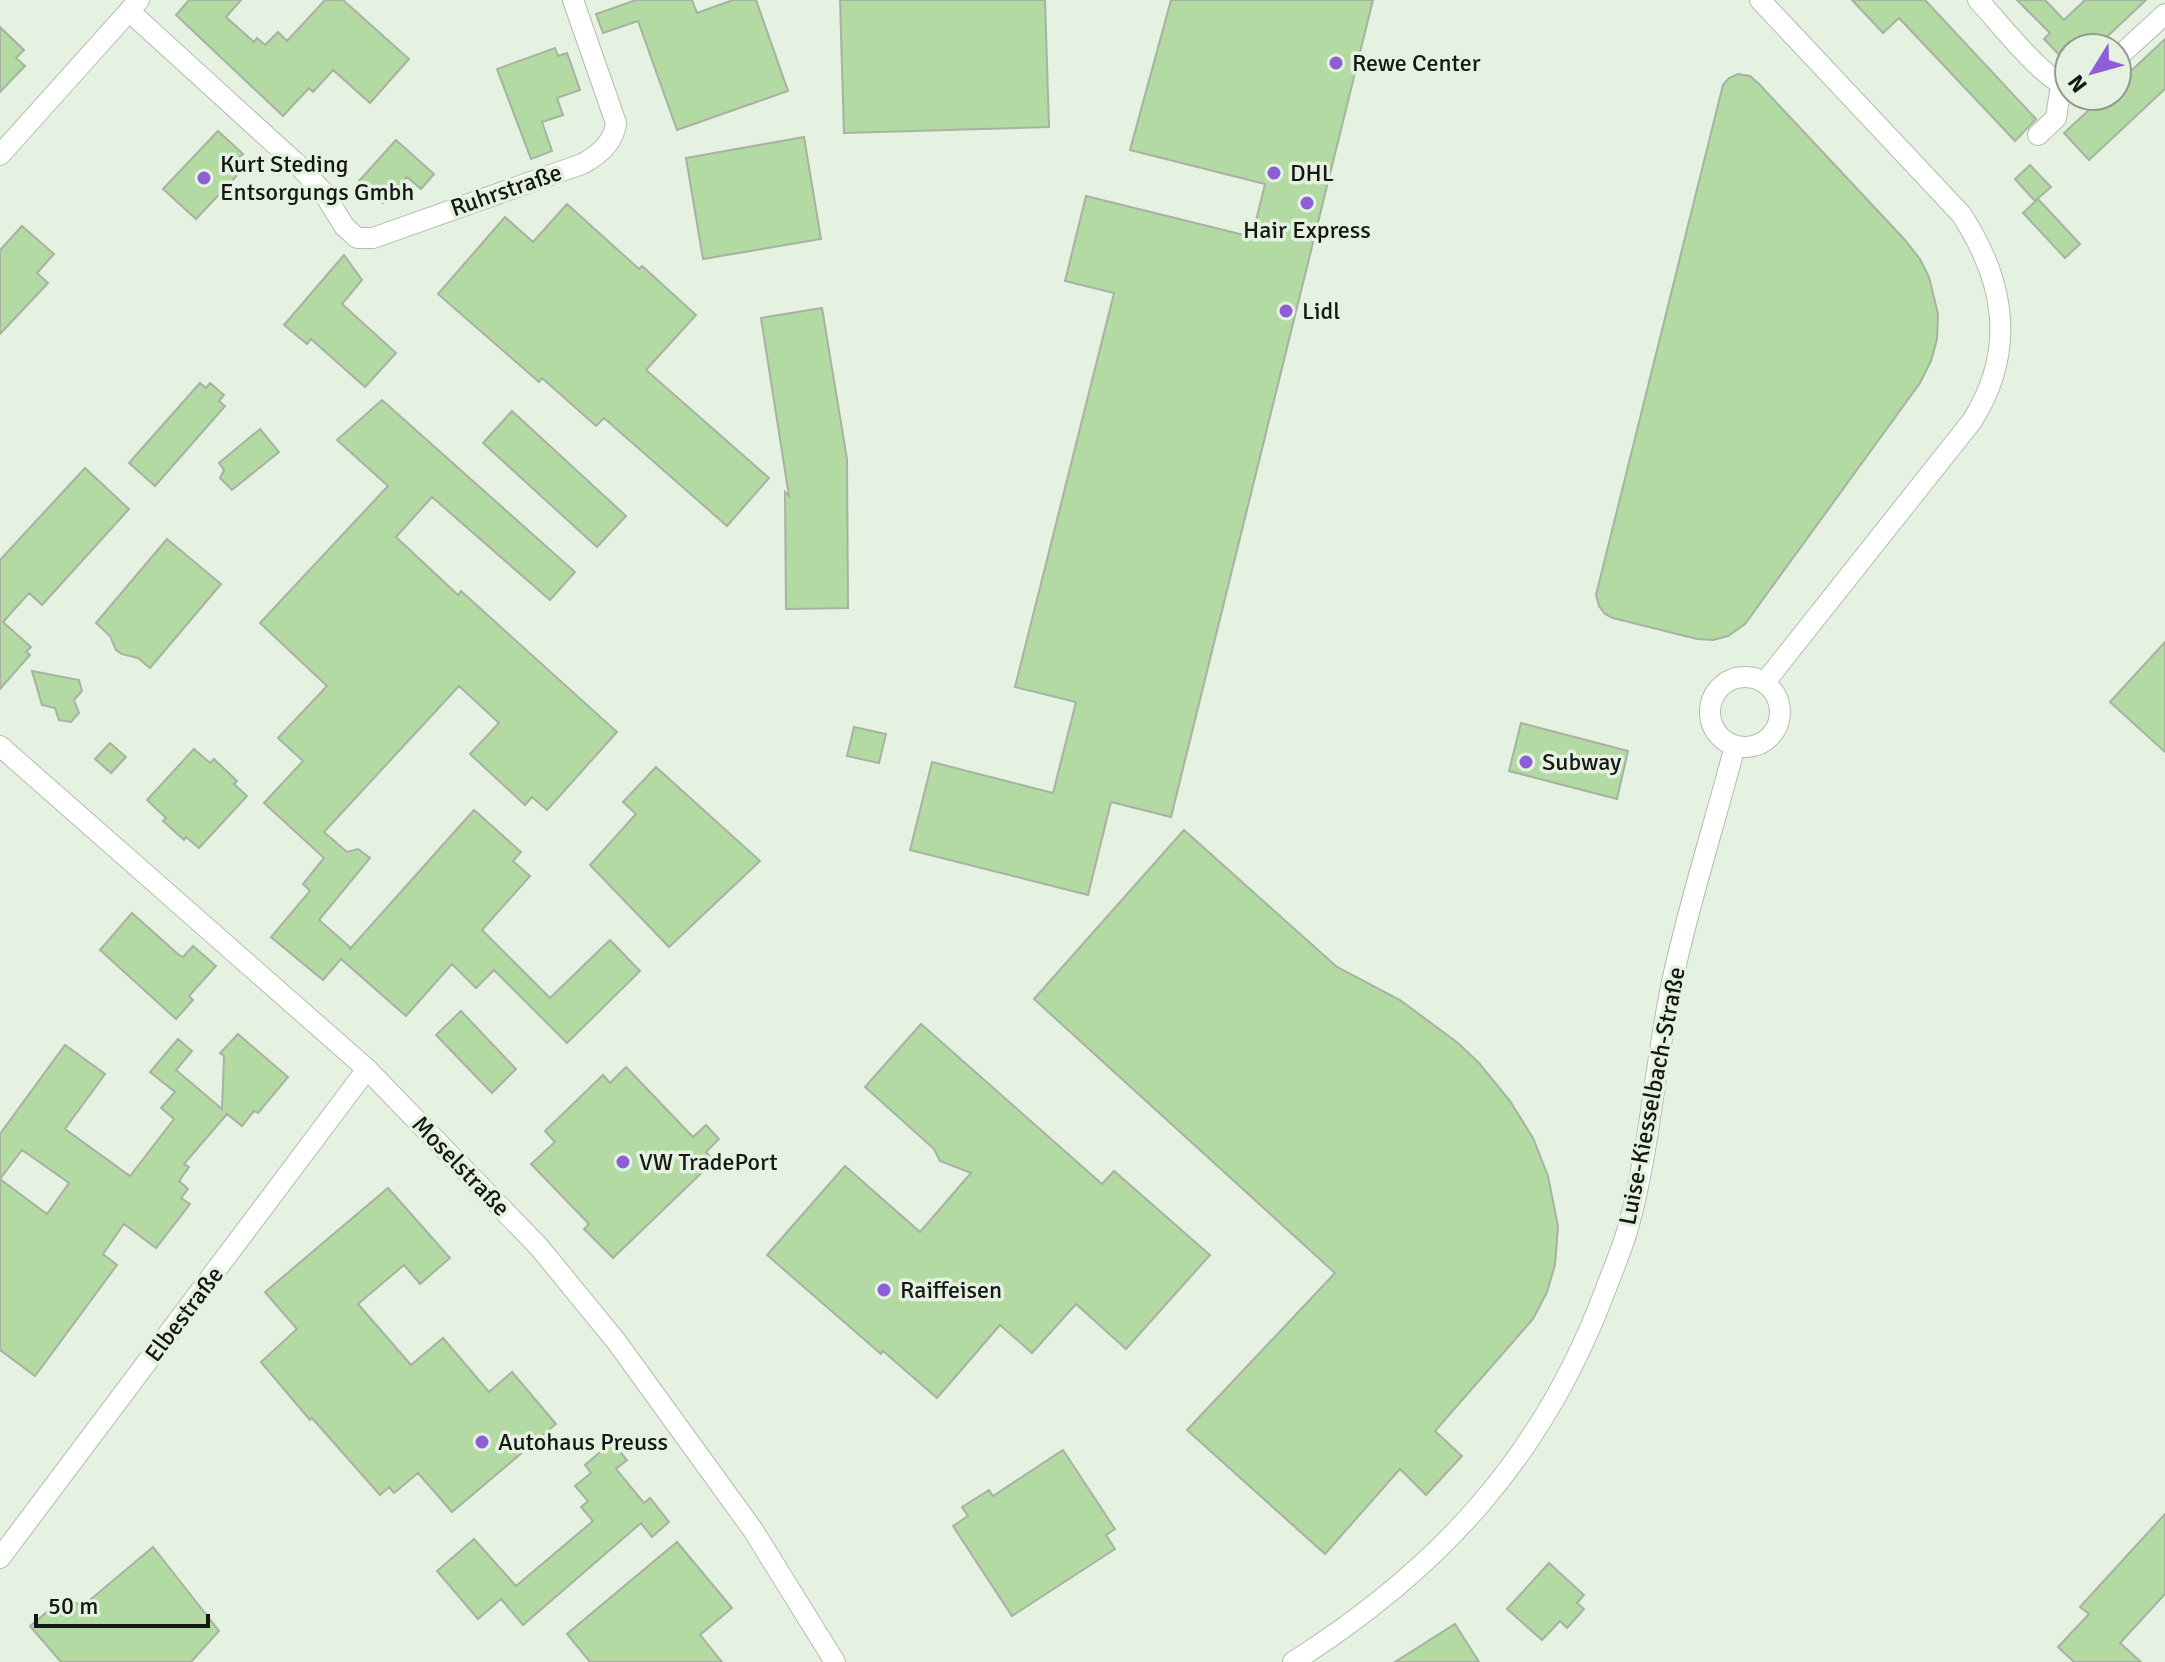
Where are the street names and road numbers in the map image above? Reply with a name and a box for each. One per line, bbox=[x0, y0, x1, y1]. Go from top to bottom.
street label: Ruhrstraße bbox=[446, 157, 566, 223]
street label: Luise-Kiesselbach-Straße bbox=[1612, 964, 1692, 1228]
street label: Moselstraße bbox=[406, 1109, 516, 1223]
street label: Elbestraße bbox=[138, 1260, 230, 1368]

